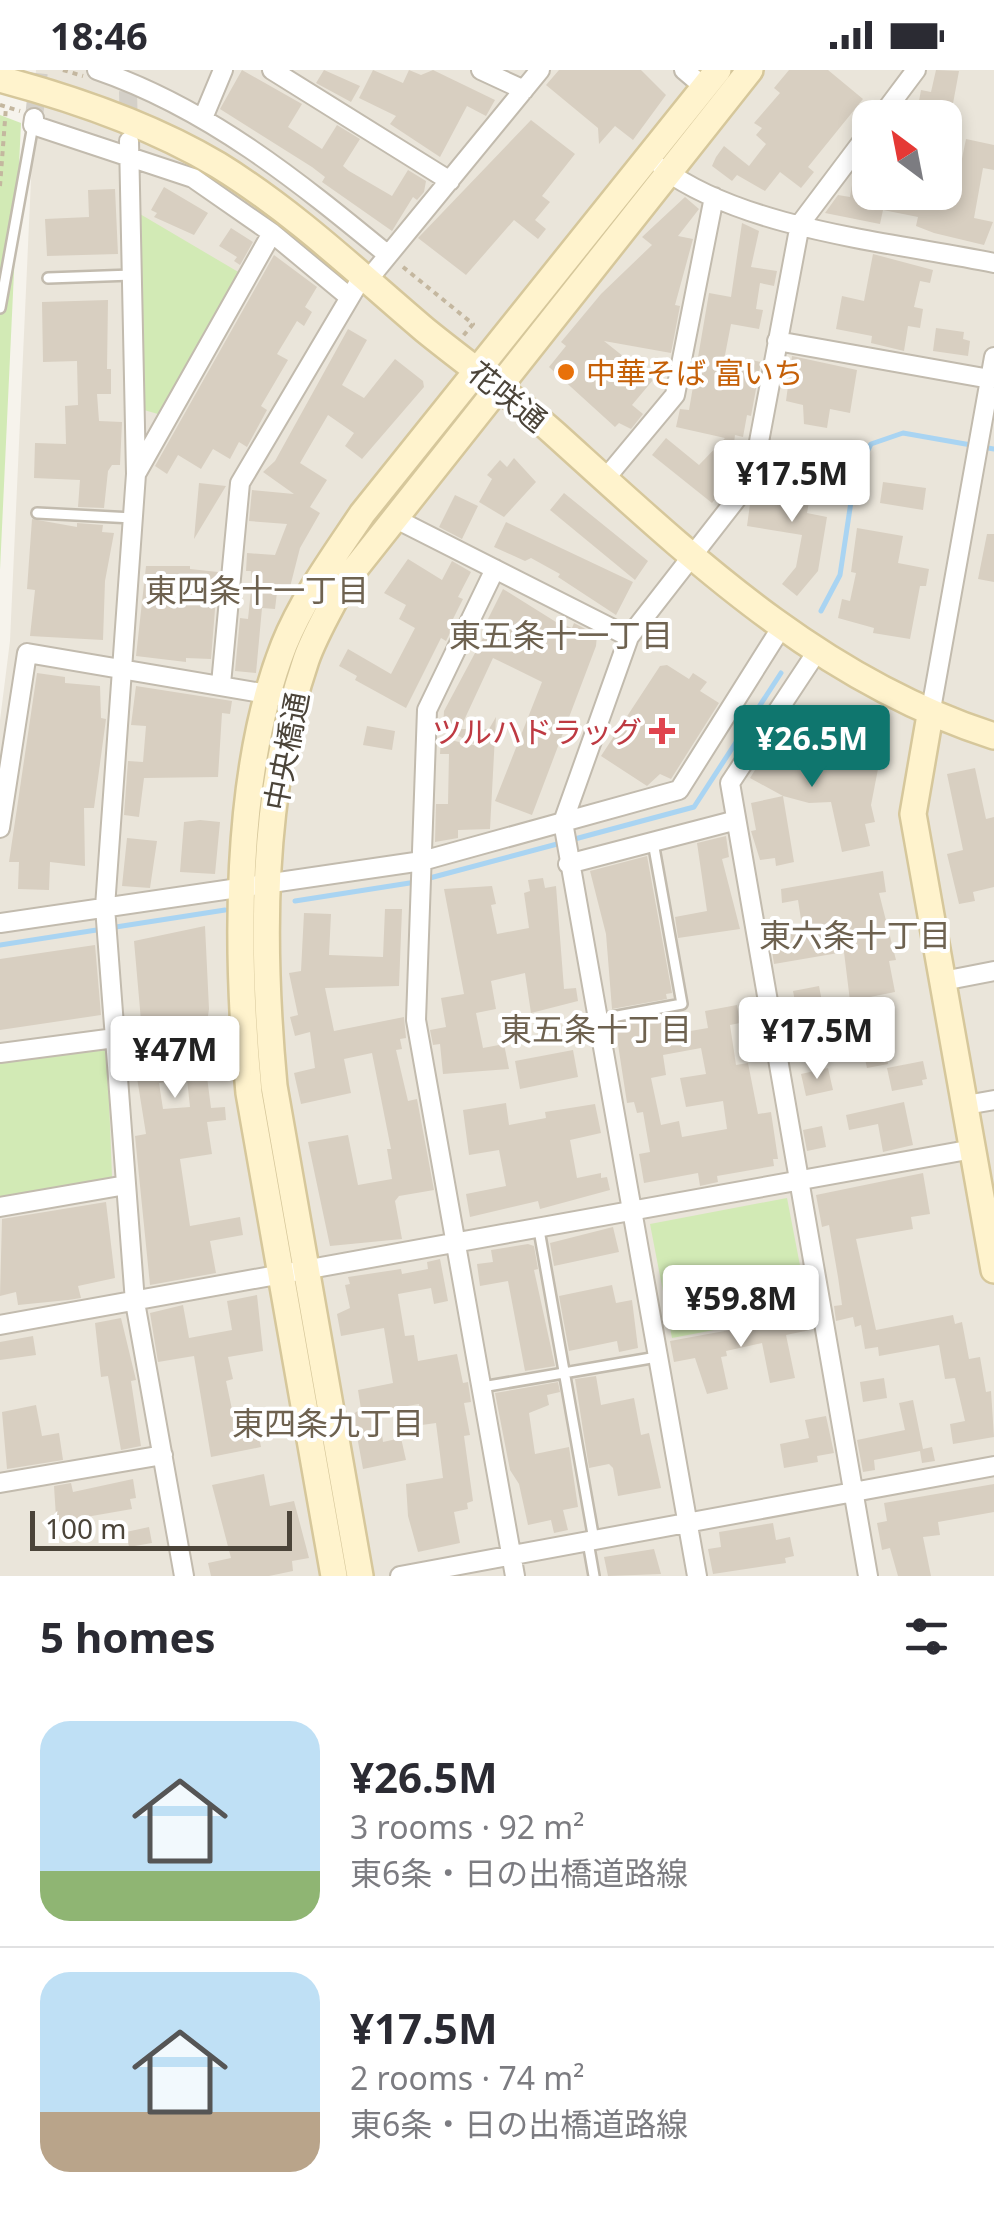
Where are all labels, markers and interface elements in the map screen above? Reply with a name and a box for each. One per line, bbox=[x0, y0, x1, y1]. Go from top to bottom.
text: 18:46 bbox=[50, 9, 148, 61]
north arrow bbox=[852, 100, 962, 210]
map controls bbox=[852, 100, 962, 210]
street label: 花咲通 bbox=[460, 352, 556, 440]
place label: 中華そば 富いち bbox=[586, 352, 804, 393]
marker: 中華そば 富いち bbox=[555, 361, 577, 383]
pin: ¥17.5M bbox=[711, 440, 873, 525]
text: ¥17.5M bbox=[736, 451, 848, 494]
district label: 東四条十一丁目 bbox=[145, 568, 369, 611]
district label: 東五条十一丁目 bbox=[449, 613, 673, 656]
street label: 中央橋通 bbox=[254, 688, 318, 814]
pin: ¥26.5M bbox=[731, 705, 893, 790]
place label: ツルハドラッグ bbox=[432, 711, 642, 752]
text: ¥26.5M bbox=[756, 716, 868, 759]
marker: ツルハドラッグ bbox=[651, 720, 673, 742]
district label: 東六条十丁目 bbox=[759, 913, 951, 956]
pin: ¥17.5M bbox=[736, 997, 898, 1082]
district label: 東五条十丁目 bbox=[500, 1007, 692, 1050]
text: ¥17.5M bbox=[761, 1008, 873, 1051]
pin: ¥47M bbox=[116, 1016, 234, 1101]
text: ¥47M bbox=[132, 1027, 218, 1070]
pin: ¥59.8M bbox=[660, 1265, 822, 1350]
text: ¥59.8M bbox=[685, 1276, 797, 1319]
district label: 東四条九丁目 bbox=[232, 1401, 424, 1444]
scale bar bbox=[30, 1506, 292, 1550]
text: 100 m bbox=[45, 1509, 127, 1547]
text: 5 homes bbox=[40, 1608, 216, 1665]
icon: filters bbox=[899, 1609, 954, 1664]
text: ¥26.5M bbox=[350, 1748, 498, 1805]
icon: home bbox=[120, 1761, 240, 1881]
text: 3 rooms · 92 m² bbox=[350, 1805, 584, 1848]
text: 東6条・日の出橋道路線 bbox=[350, 1851, 688, 1894]
text: ¥17.5M bbox=[350, 1999, 498, 2056]
icon: home bbox=[120, 2012, 240, 2132]
text: 2 rooms · 74 m² bbox=[350, 2056, 584, 2099]
text: 東6条・日の出橋道路線 bbox=[350, 2102, 688, 2145]

